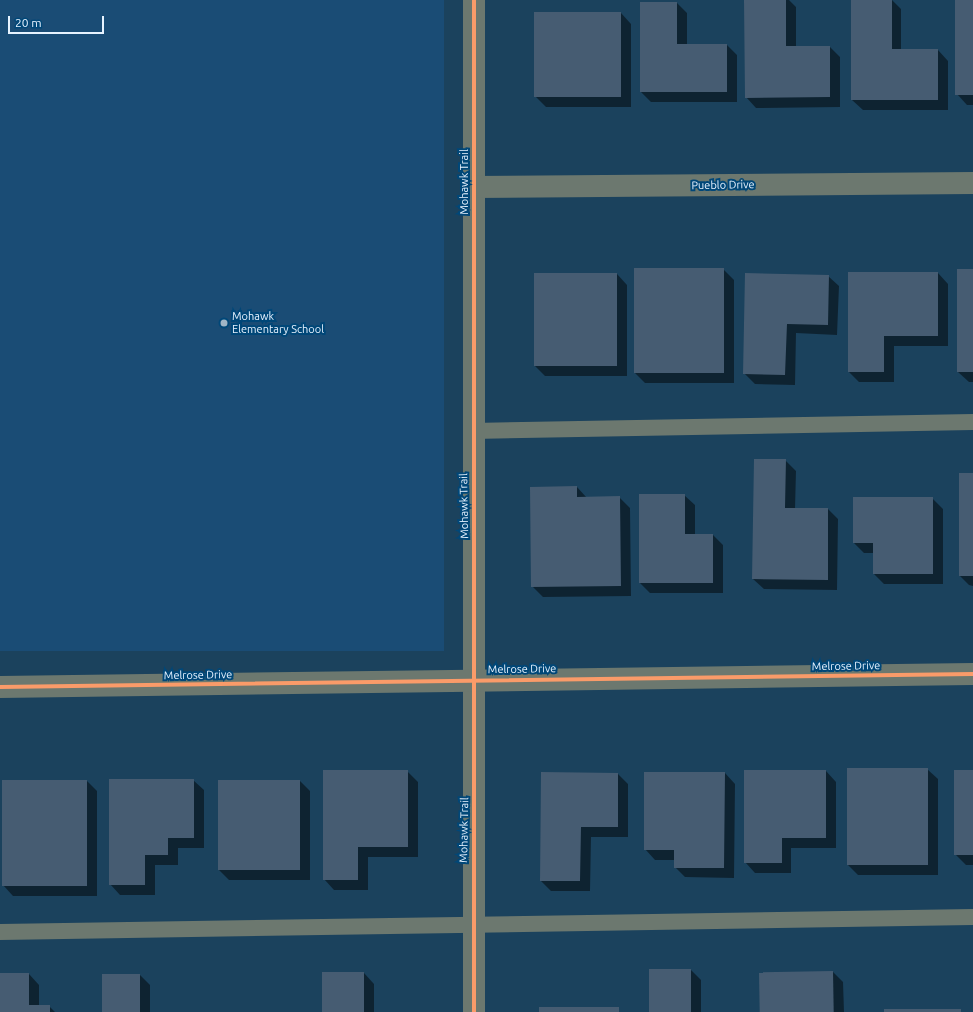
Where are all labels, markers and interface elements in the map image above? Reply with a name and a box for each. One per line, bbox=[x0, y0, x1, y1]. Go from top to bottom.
scale bar bbox=[10, 8, 106, 34]
text: 20 m bbox=[15, 16, 42, 29]
street label: Mohawk Trail bbox=[457, 149, 471, 215]
street label: Pueblo Drive bbox=[691, 178, 755, 192]
place label: Mohawk Elementary School bbox=[232, 310, 324, 336]
marker: Mohawk Elementary School bbox=[219, 318, 229, 328]
street label: Mohawk Trail bbox=[457, 473, 471, 539]
street label: Melrose Drive bbox=[812, 659, 880, 673]
street label: Melrose Drive bbox=[488, 662, 556, 676]
street label: Melrose Drive bbox=[164, 668, 232, 682]
street label: Mohawk Trail bbox=[457, 797, 471, 863]

